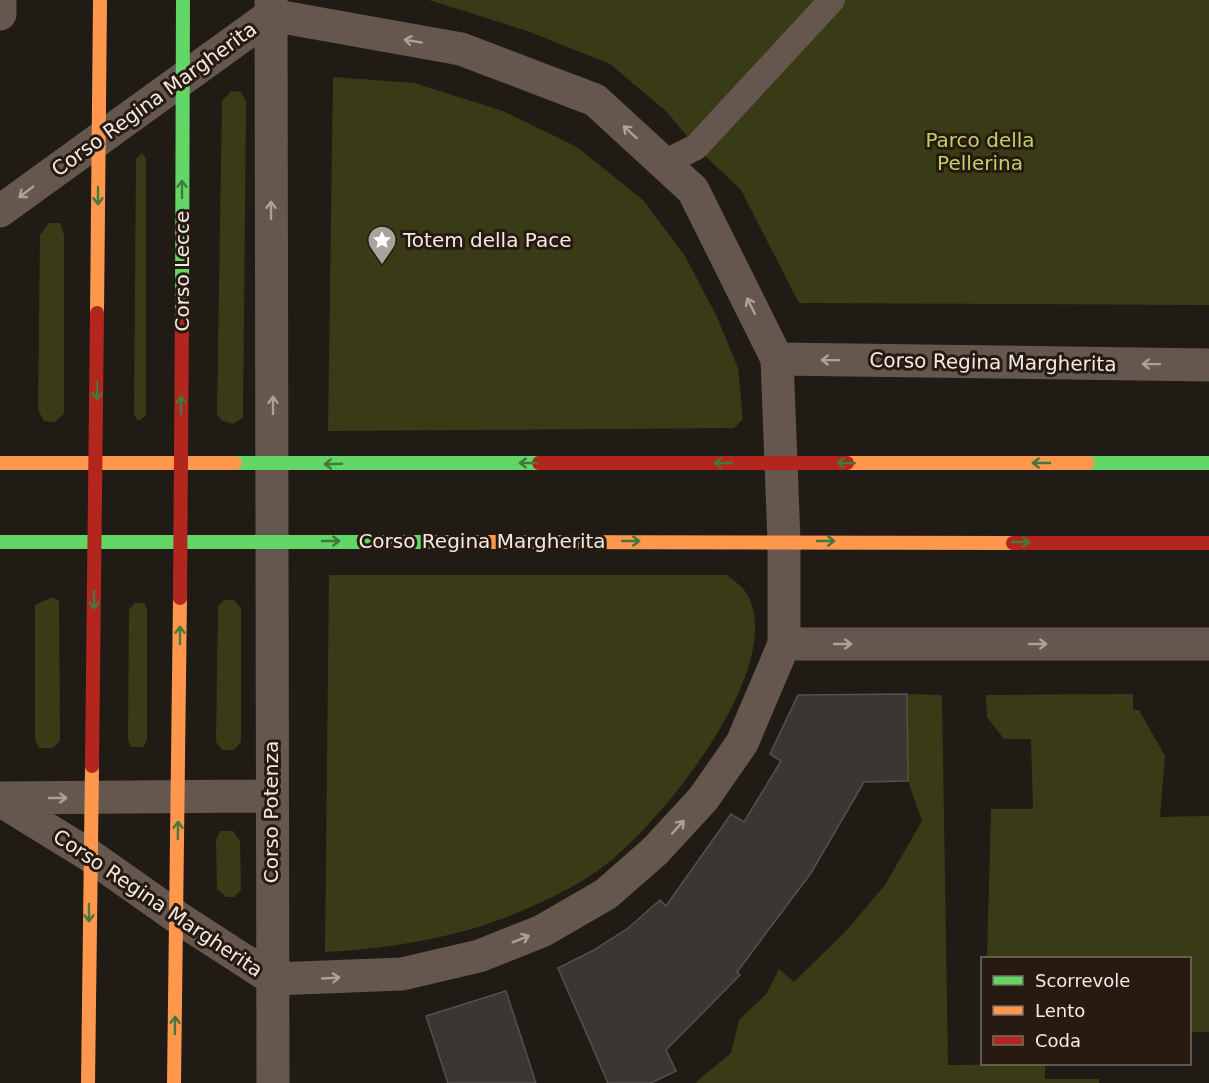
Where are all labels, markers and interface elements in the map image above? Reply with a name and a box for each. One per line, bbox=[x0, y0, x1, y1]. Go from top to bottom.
street label: Corso Regina Margherita bbox=[47, 17, 261, 181]
one-way arrow bbox=[404, 35, 424, 46]
one-way arrow bbox=[623, 125, 638, 139]
park label: Parco della Pellerina bbox=[925, 128, 1035, 175]
one-way arrow bbox=[176, 179, 188, 199]
one-way arrow bbox=[18, 185, 34, 198]
one-way arrow bbox=[92, 185, 104, 205]
one-way arrow bbox=[265, 201, 277, 221]
street label: Corso Lecce bbox=[170, 211, 194, 331]
place icon: Totem della Pace bbox=[366, 224, 398, 266]
place label: Totem della Pace bbox=[402, 228, 572, 252]
one-way arrow bbox=[745, 298, 757, 316]
street label: Corso Regina Margherita bbox=[869, 348, 1117, 376]
one-way arrow bbox=[820, 354, 840, 366]
one-way arrow bbox=[1141, 358, 1161, 370]
one-way arrow bbox=[91, 380, 103, 400]
one-way arrow bbox=[175, 395, 187, 415]
one-way arrow bbox=[267, 396, 278, 416]
one-way arrow bbox=[519, 457, 539, 469]
one-way arrow bbox=[714, 457, 734, 469]
one-way arrow bbox=[836, 457, 856, 468]
one-way arrow bbox=[1031, 457, 1051, 469]
one-way arrow bbox=[324, 458, 344, 470]
street label: Corso Regina Margherita bbox=[358, 529, 606, 553]
one-way arrow bbox=[321, 535, 341, 547]
one-way arrow bbox=[621, 535, 641, 547]
one-way arrow bbox=[816, 535, 836, 546]
one-way arrow bbox=[1011, 536, 1031, 547]
one-way arrow bbox=[89, 590, 100, 610]
one-way arrow bbox=[174, 625, 186, 645]
one-way arrow bbox=[832, 638, 852, 650]
one-way arrow bbox=[1027, 638, 1047, 650]
street label: Corso Potenza bbox=[259, 741, 283, 883]
one-way arrow bbox=[48, 792, 68, 804]
one-way arrow bbox=[172, 820, 184, 840]
one-way arrow bbox=[671, 820, 685, 835]
street label: Corso Regina Margherita bbox=[49, 824, 267, 982]
one-way arrow bbox=[83, 903, 95, 923]
one-way arrow bbox=[511, 933, 530, 944]
legend bbox=[981, 957, 1191, 1065]
text: Scorrevole bbox=[1035, 970, 1130, 991]
one-way arrow bbox=[321, 972, 341, 983]
text: Lento bbox=[1035, 1000, 1085, 1021]
one-way arrow bbox=[169, 1015, 180, 1035]
text: Coda bbox=[1035, 1030, 1081, 1051]

